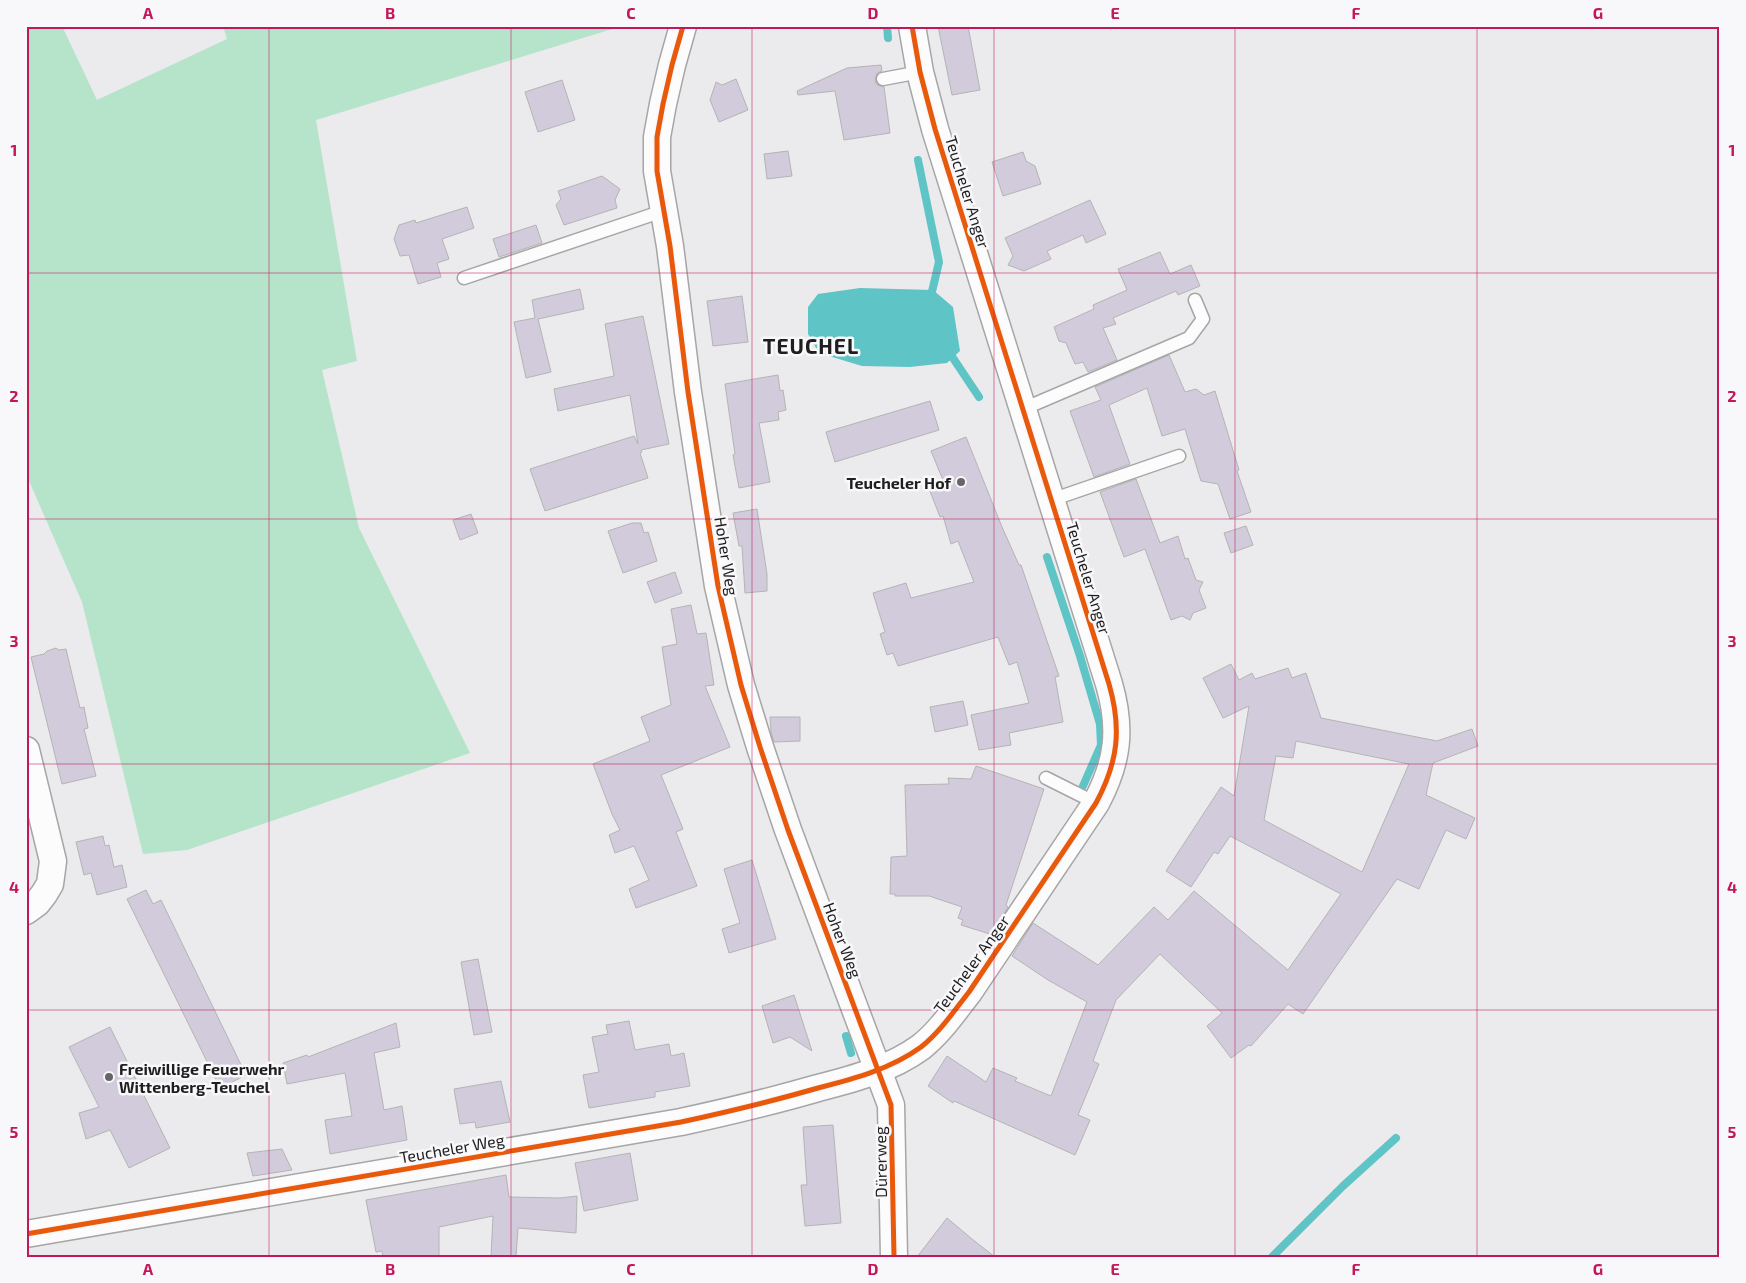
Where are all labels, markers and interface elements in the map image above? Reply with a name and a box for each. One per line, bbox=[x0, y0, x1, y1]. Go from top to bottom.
text: A bbox=[143, 3, 154, 22]
text: B bbox=[385, 3, 395, 22]
text: C bbox=[626, 3, 636, 22]
text: D bbox=[868, 3, 879, 22]
text: E bbox=[1110, 3, 1120, 22]
text: F bbox=[1352, 3, 1361, 22]
text: G bbox=[1593, 3, 1603, 22]
street label: Teucheler Anger bbox=[942, 133, 994, 251]
text: 1 bbox=[11, 140, 17, 159]
text: 1 bbox=[1729, 140, 1735, 159]
district label: TEUCHEL bbox=[763, 333, 859, 358]
text: 2 bbox=[9, 386, 19, 405]
text: 2 bbox=[1727, 386, 1737, 405]
place label: Teucheler Hof bbox=[847, 473, 952, 492]
marker: Teucheler Hof bbox=[955, 476, 967, 488]
street label: Hoher Weg bbox=[711, 515, 743, 597]
street label: Teucheler Anger bbox=[1063, 519, 1115, 637]
text: 3 bbox=[9, 631, 19, 650]
text: 3 bbox=[1727, 631, 1737, 650]
text: 4 bbox=[9, 877, 19, 896]
text: 4 bbox=[1727, 877, 1737, 896]
street label: Hoher Weg bbox=[820, 899, 866, 981]
street label: Teucheler Anger bbox=[929, 911, 1013, 1017]
place label: Freiwillige Feuerwehr Wittenberg-Teuchel bbox=[119, 1059, 285, 1096]
marker: Freiwillige Feuerwehr Wittenberg-Teuchel bbox=[103, 1071, 115, 1083]
text: 5 bbox=[10, 1122, 19, 1141]
text: 5 bbox=[1728, 1122, 1737, 1141]
street label: Dürerweg bbox=[870, 1126, 890, 1198]
street label: Teucheler Weg bbox=[398, 1129, 506, 1167]
text: A bbox=[143, 1259, 154, 1278]
text: B bbox=[385, 1259, 395, 1278]
text: C bbox=[626, 1259, 636, 1278]
text: D bbox=[868, 1259, 879, 1278]
text: E bbox=[1110, 1259, 1120, 1278]
text: F bbox=[1352, 1259, 1361, 1278]
text: G bbox=[1593, 1259, 1603, 1278]

